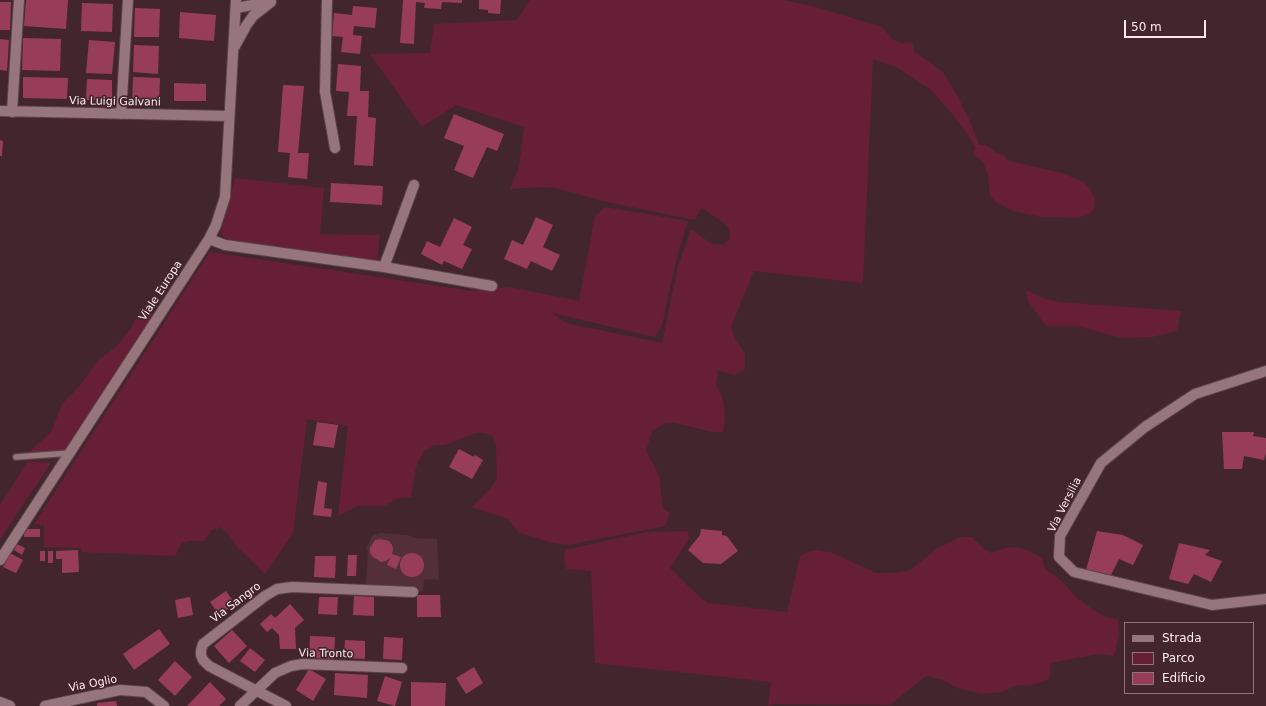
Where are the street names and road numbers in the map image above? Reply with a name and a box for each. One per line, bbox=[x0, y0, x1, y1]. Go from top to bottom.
street label: Via Luigi Galvani bbox=[69, 95, 161, 109]
street label: Viale Europa bbox=[137, 258, 185, 324]
street label: Via Versilia bbox=[1045, 475, 1085, 535]
street label: Via Sangro bbox=[208, 580, 264, 626]
street label: Via Tronto bbox=[299, 647, 353, 661]
street label: Via Oglio bbox=[68, 673, 118, 695]

